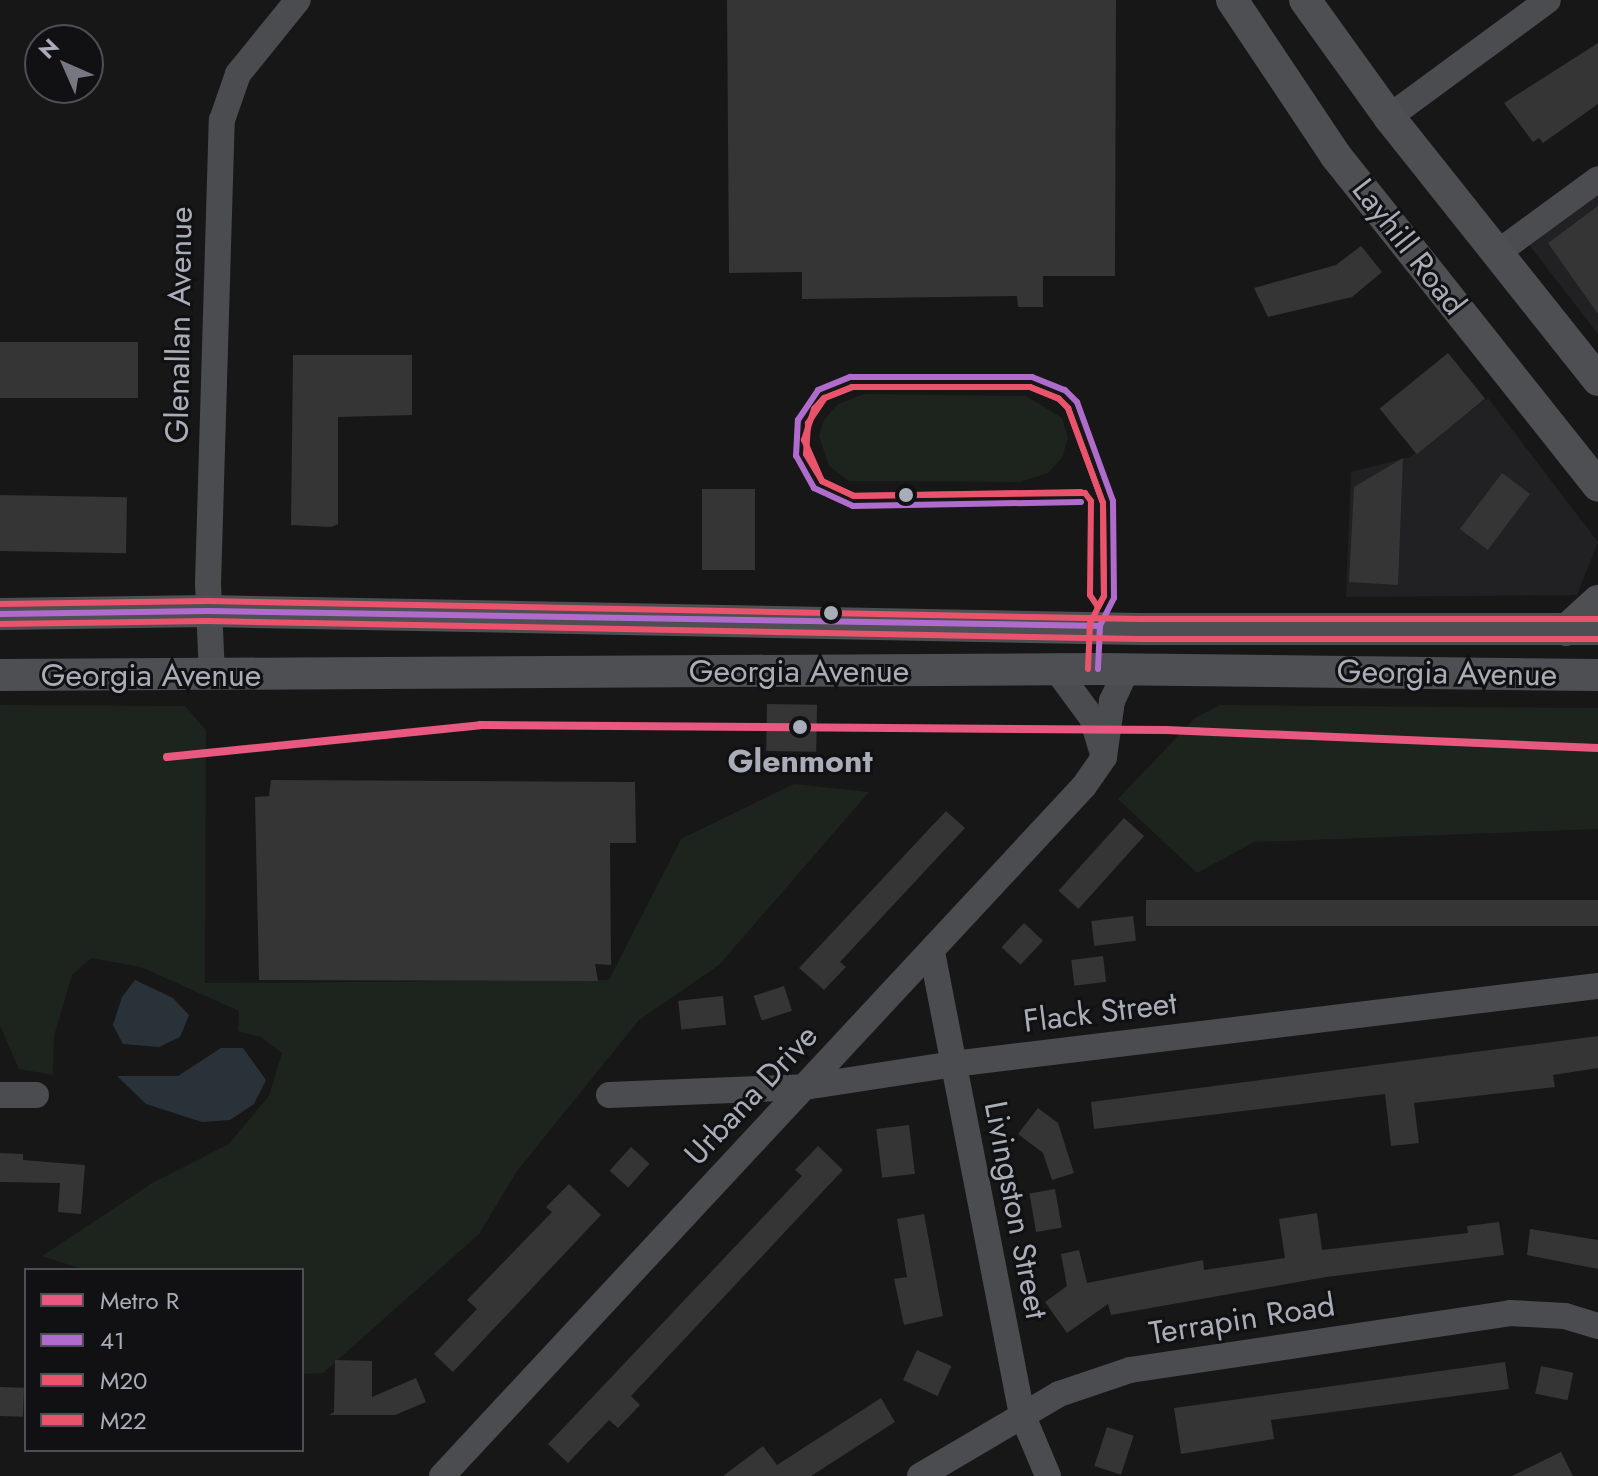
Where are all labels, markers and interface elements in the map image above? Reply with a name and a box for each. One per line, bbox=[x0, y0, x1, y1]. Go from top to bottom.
north arrow bbox=[24, 24, 104, 104]
text: N bbox=[31, 31, 66, 66]
street label: Layhill Road bbox=[1344, 171, 1474, 323]
street label: Glenallan Avenue bbox=[158, 206, 200, 444]
unlabelled marker bbox=[898, 487, 914, 503]
unlabelled marker bbox=[823, 605, 839, 621]
street label: Georgia Avenue bbox=[689, 652, 909, 690]
street label: Georgia Avenue bbox=[1336, 652, 1558, 694]
street label: Georgia Avenue bbox=[41, 656, 261, 694]
marker: Glenmont bbox=[789, 716, 811, 738]
place label: Glenmont bbox=[727, 742, 873, 780]
street label: Flack Street bbox=[1021, 984, 1179, 1040]
street label: Urbana Drive bbox=[676, 1017, 826, 1173]
street label: Livingston Street bbox=[976, 1098, 1056, 1322]
legend bbox=[24, 1268, 304, 1452]
text: Metro R bbox=[100, 1283, 179, 1318]
street label: Terrapin Road bbox=[1146, 1285, 1338, 1353]
text: 41 bbox=[100, 1323, 125, 1358]
text: M20 bbox=[100, 1363, 148, 1398]
text: M22 bbox=[100, 1403, 147, 1438]

